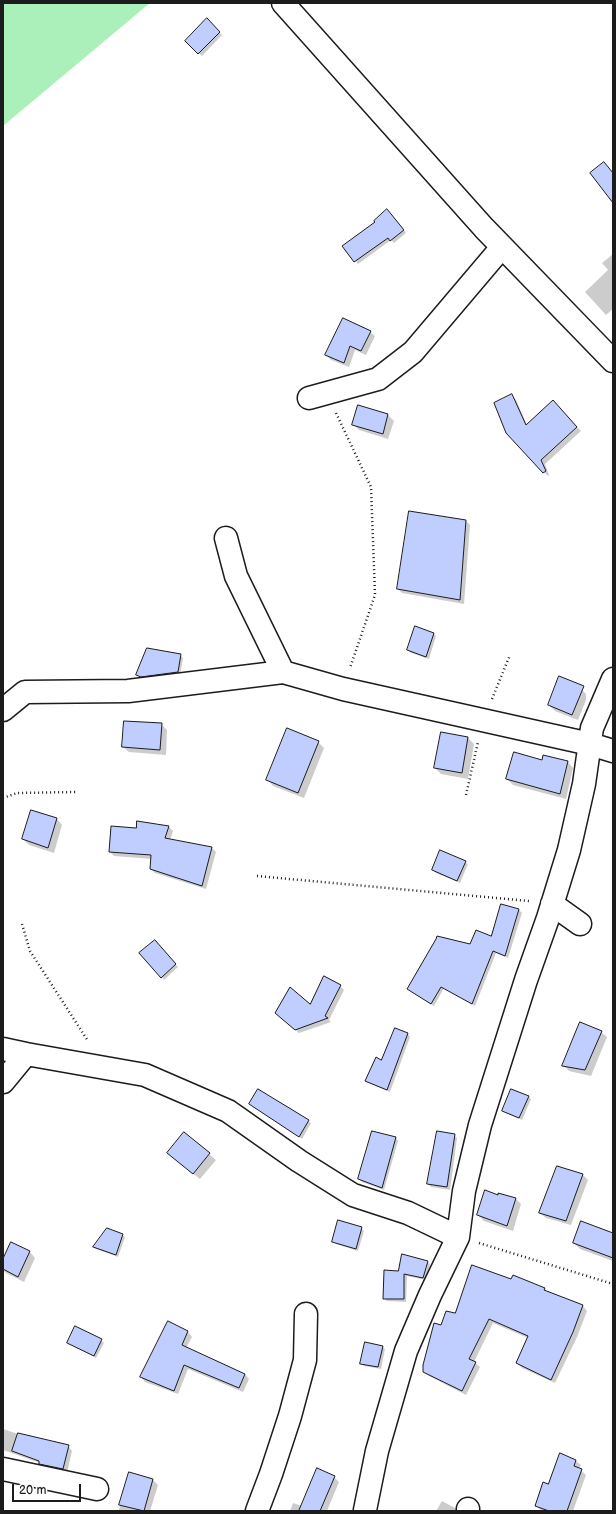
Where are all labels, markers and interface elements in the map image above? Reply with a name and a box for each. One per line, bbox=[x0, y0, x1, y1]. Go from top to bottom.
scale bar bbox=[14, 1476, 83, 1502]
text: 20 m bbox=[19, 1483, 46, 1498]

